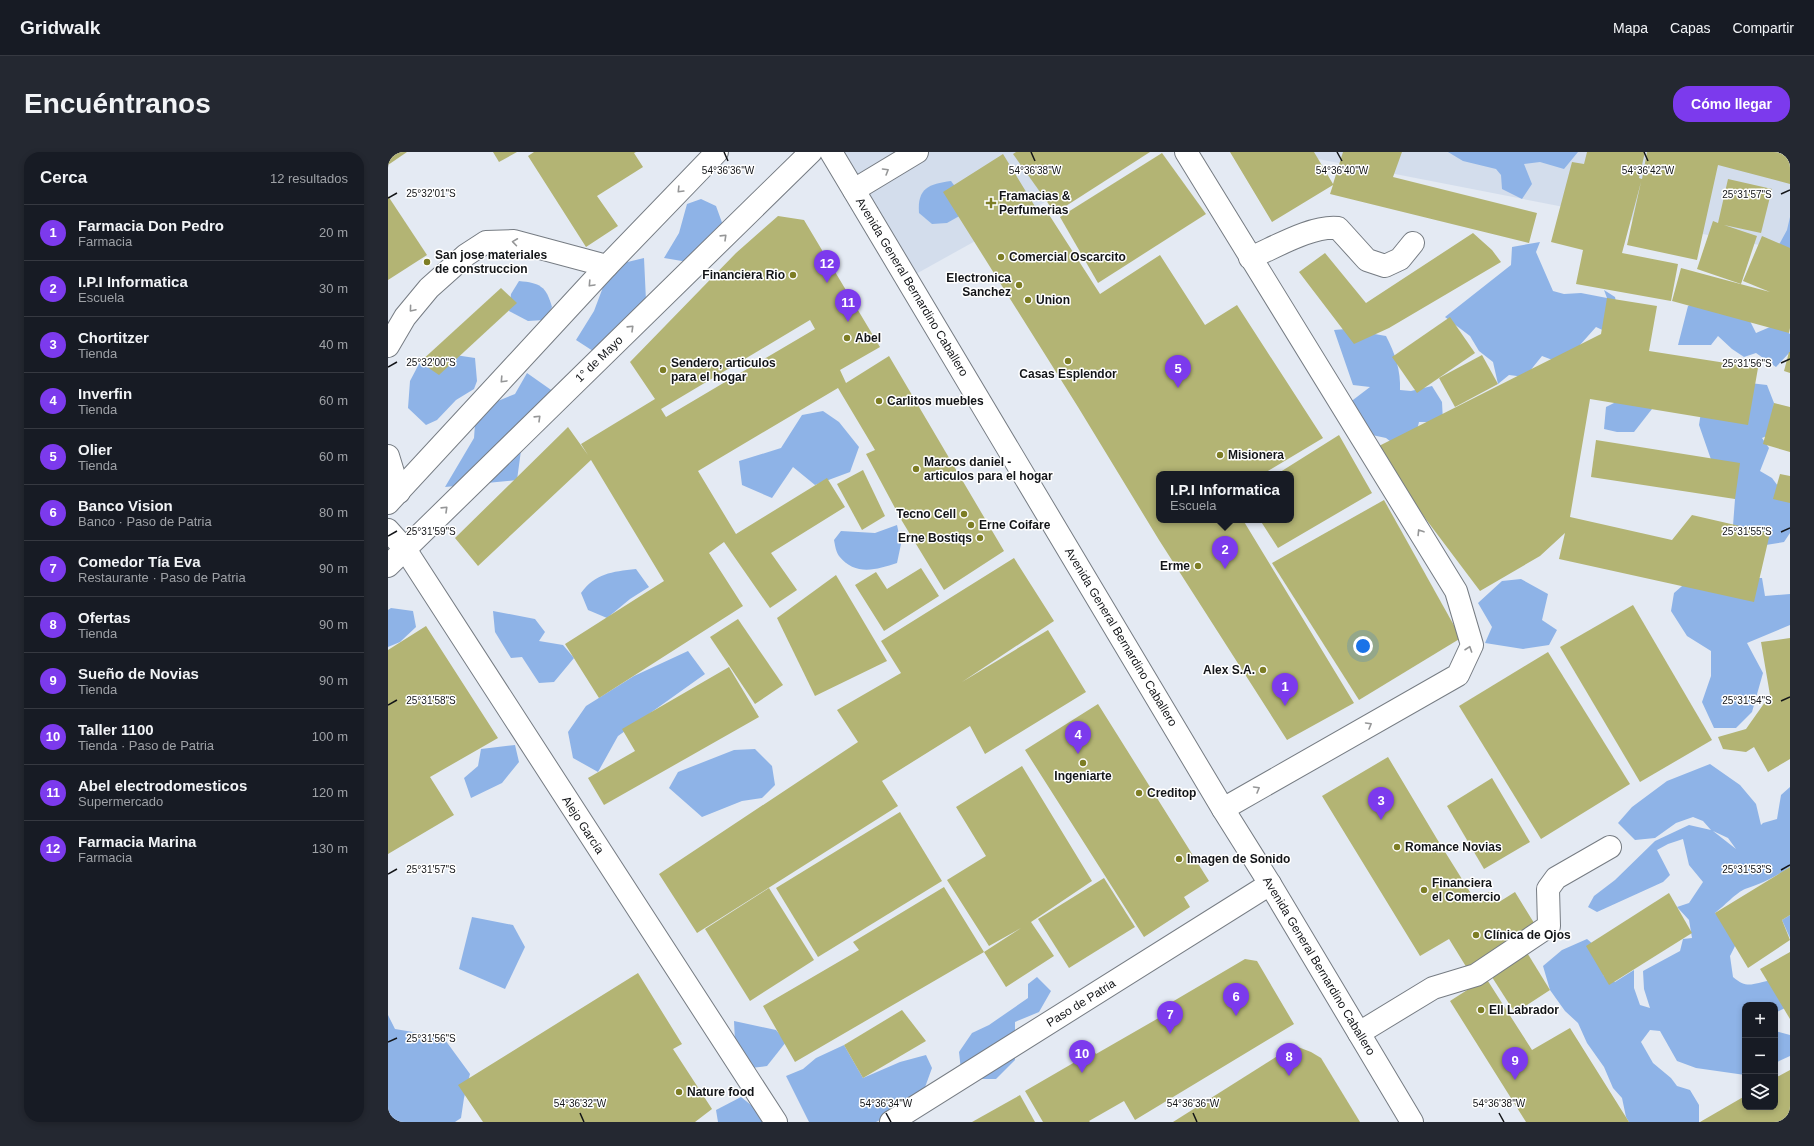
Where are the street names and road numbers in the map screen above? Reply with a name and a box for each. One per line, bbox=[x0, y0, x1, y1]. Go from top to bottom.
street label: Avenida General Bernardino Caballero bbox=[853, 195, 971, 379]
street label: 1° de Mayo bbox=[572, 333, 626, 385]
street label: Avenida General Bernardino Caballero bbox=[1062, 545, 1180, 729]
street label: Alejo García bbox=[559, 793, 607, 857]
street label: Avenida General Bernardino Caballero bbox=[1260, 874, 1378, 1058]
street label: Paso de Patria bbox=[1044, 976, 1118, 1030]

